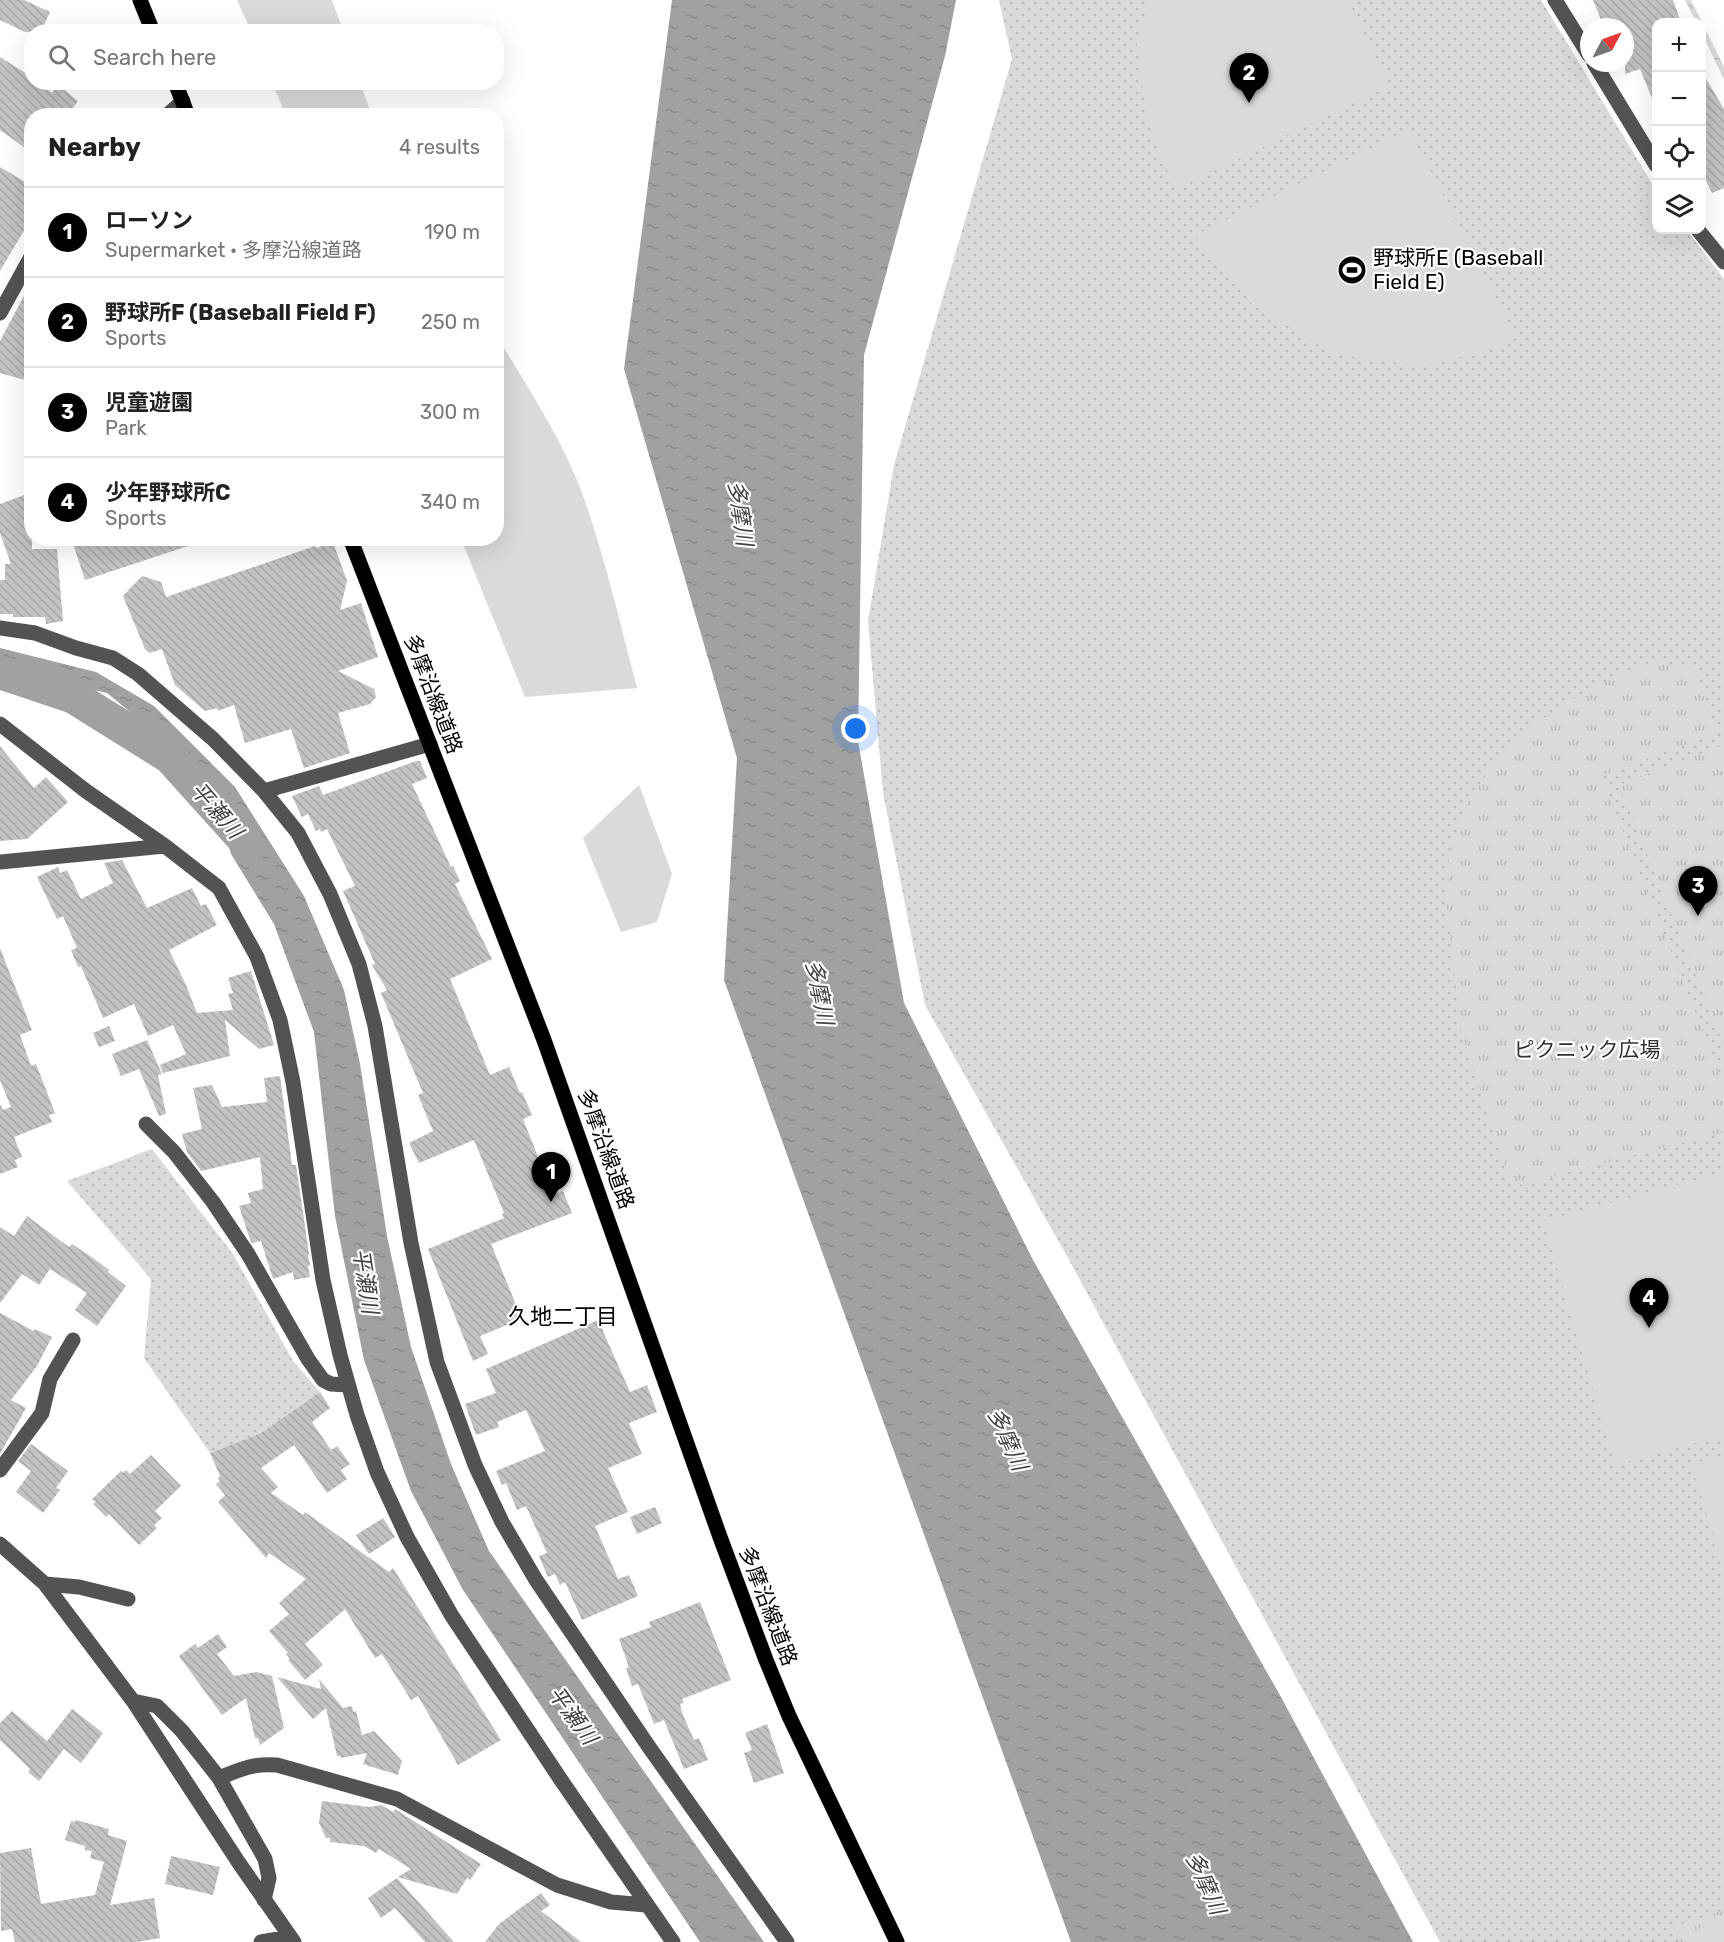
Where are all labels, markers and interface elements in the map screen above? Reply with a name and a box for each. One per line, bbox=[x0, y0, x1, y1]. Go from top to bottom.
north arrow bbox=[1580, 18, 1634, 72]
map controls bbox=[1652, 18, 1706, 234]
button: + bbox=[1652, 18, 1706, 72]
search box bbox=[24, 24, 504, 90]
icon: search bbox=[45, 41, 78, 74]
text: Search here bbox=[93, 44, 216, 71]
pin: 2 bbox=[1230, 54, 1268, 103]
button: − bbox=[1652, 72, 1706, 126]
button: locate bbox=[1652, 126, 1706, 180]
text: Nearby bbox=[48, 132, 141, 163]
text: 4 results bbox=[399, 135, 480, 159]
button: layers bbox=[1652, 180, 1706, 234]
text: ローソン bbox=[105, 207, 193, 234]
text: 1 bbox=[63, 220, 72, 244]
text: 190 m bbox=[424, 220, 480, 244]
text: Supermarket · 多摩沿線道路 bbox=[105, 238, 362, 262]
place label: 野球所E (Baseball Field E) bbox=[1373, 245, 1543, 294]
sports icon: 野球所E (Baseball Field E) bbox=[1336, 254, 1368, 286]
text: 野球所F (Baseball Field F) bbox=[105, 299, 376, 326]
text: 2 bbox=[61, 310, 74, 334]
text: 250 m bbox=[421, 310, 480, 334]
text: Sports bbox=[105, 326, 166, 350]
text: 児童遊園 bbox=[105, 389, 193, 416]
text: 3 bbox=[61, 400, 74, 424]
text: 300 m bbox=[420, 400, 480, 424]
text: Park bbox=[105, 416, 147, 440]
text: 少年野球所C bbox=[105, 479, 230, 506]
water label: 多摩川 bbox=[723, 479, 759, 550]
text: 4 bbox=[61, 490, 74, 514]
text: 340 m bbox=[420, 490, 480, 514]
text: Sports bbox=[105, 506, 166, 530]
street label: 多摩沿線道路 bbox=[399, 631, 468, 757]
your location bbox=[841, 714, 870, 743]
water label: 平瀬川 bbox=[185, 777, 250, 846]
pin: 3 bbox=[1678, 866, 1718, 916]
water label: 多摩川 bbox=[800, 957, 839, 1029]
park label: ピクニック広場 bbox=[1514, 1037, 1661, 1062]
street label: 多摩沿線道路 bbox=[573, 1085, 640, 1212]
pin: 1 bbox=[532, 1152, 570, 1202]
water label: 平瀬川 bbox=[347, 1246, 384, 1318]
pin: 4 bbox=[1630, 1278, 1668, 1328]
district label: 久地二丁目 bbox=[508, 1303, 618, 1330]
water label: 多摩川 bbox=[982, 1404, 1034, 1477]
street label: 多摩沿線道路 bbox=[734, 1543, 803, 1669]
water label: 平瀬川 bbox=[542, 1681, 604, 1752]
water label: 多摩川 bbox=[1180, 1848, 1232, 1921]

